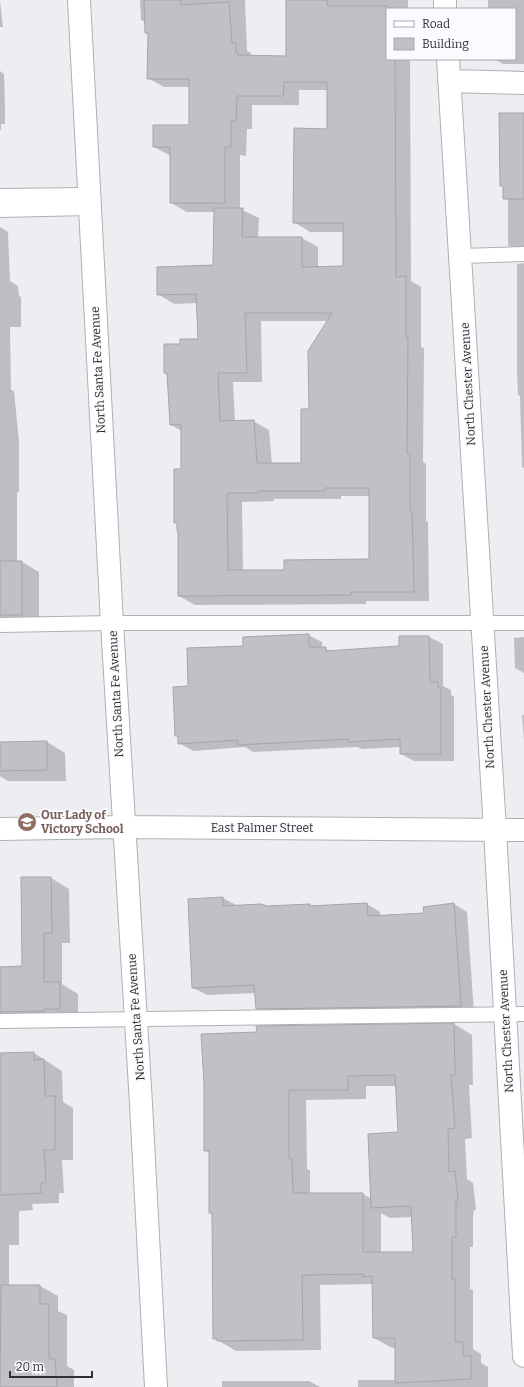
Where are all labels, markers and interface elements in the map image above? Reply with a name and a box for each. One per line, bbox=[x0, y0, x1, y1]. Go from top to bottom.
legend bbox=[386, 8, 516, 60]
text: Road bbox=[422, 17, 450, 31]
text: Building bbox=[422, 37, 469, 51]
street label: North Santa Fe Avenue bbox=[88, 306, 108, 434]
street label: North Chester Avenue bbox=[458, 322, 478, 446]
street label: North Santa Fe Avenue bbox=[106, 630, 126, 758]
street label: North Chester Avenue bbox=[477, 645, 497, 769]
place label: Our Lady of Victory School bbox=[41, 808, 124, 836]
school or university icon: Our Lady of Victory School bbox=[16, 811, 38, 833]
street label: East Palmer Street bbox=[211, 821, 314, 835]
street label: North Santa Fe Avenue bbox=[125, 953, 147, 1081]
street label: North Chester Avenue bbox=[496, 969, 516, 1093]
scale bar bbox=[10, 1353, 92, 1379]
text: 20 m bbox=[16, 1360, 45, 1374]

